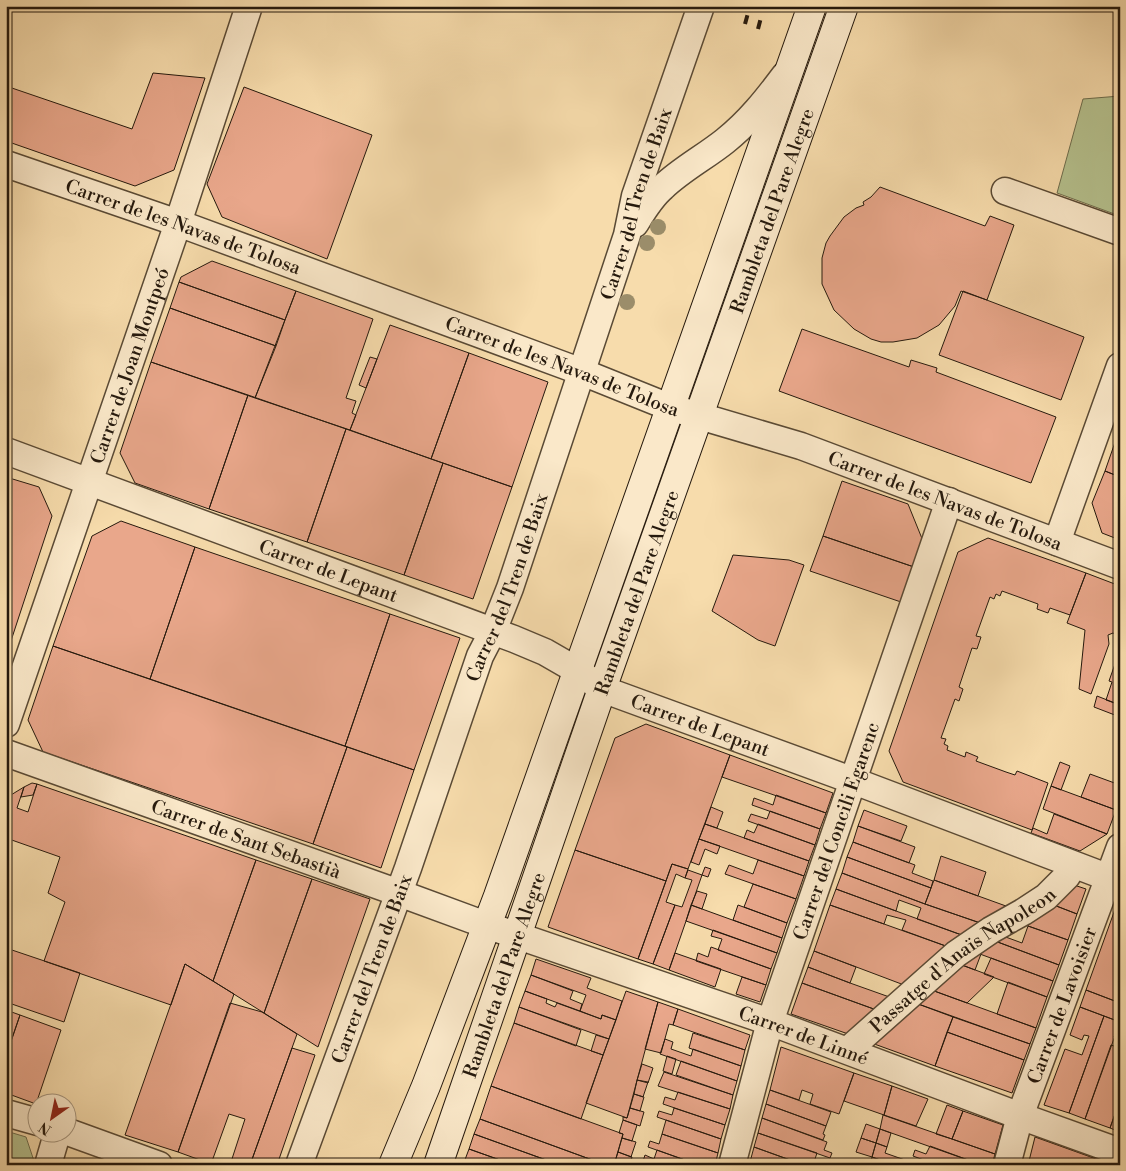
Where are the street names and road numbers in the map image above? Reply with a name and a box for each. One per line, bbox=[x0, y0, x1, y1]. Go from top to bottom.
street label: Carrer del Tren de Baix bbox=[595, 105, 678, 303]
street label: Rambleta del Pare Alegre bbox=[725, 105, 820, 317]
street label: Carrer de les Navas de Tolosa bbox=[62, 174, 304, 280]
street label: Carrer de Joan Montpeó bbox=[85, 265, 175, 467]
street label: Carrer de les Navas de Tolosa bbox=[442, 312, 682, 422]
street label: Carrer de les Navas de Tolosa bbox=[824, 446, 1066, 556]
street label: Rambleta del Pare Alegre bbox=[590, 487, 685, 698]
street label: Carrer del Tren de Baix bbox=[461, 490, 554, 685]
street label: Carrer de Lepant bbox=[256, 535, 401, 608]
street label: Carrer de Lepant bbox=[627, 689, 773, 762]
street label: Carrer del Concili Egarenc bbox=[788, 719, 885, 943]
street label: Carrer de Sant Sebastià bbox=[148, 795, 344, 885]
street label: Rambleta del Pare Alegre bbox=[458, 869, 551, 1081]
street label: Carrer del Tren de Baix bbox=[326, 871, 418, 1067]
street label: Passatge d'Anaïs Napoleon bbox=[865, 883, 1061, 1038]
street label: Carrer de Lavoisier bbox=[1022, 924, 1102, 1087]
street label: Carrer de Linné bbox=[735, 1001, 871, 1071]

